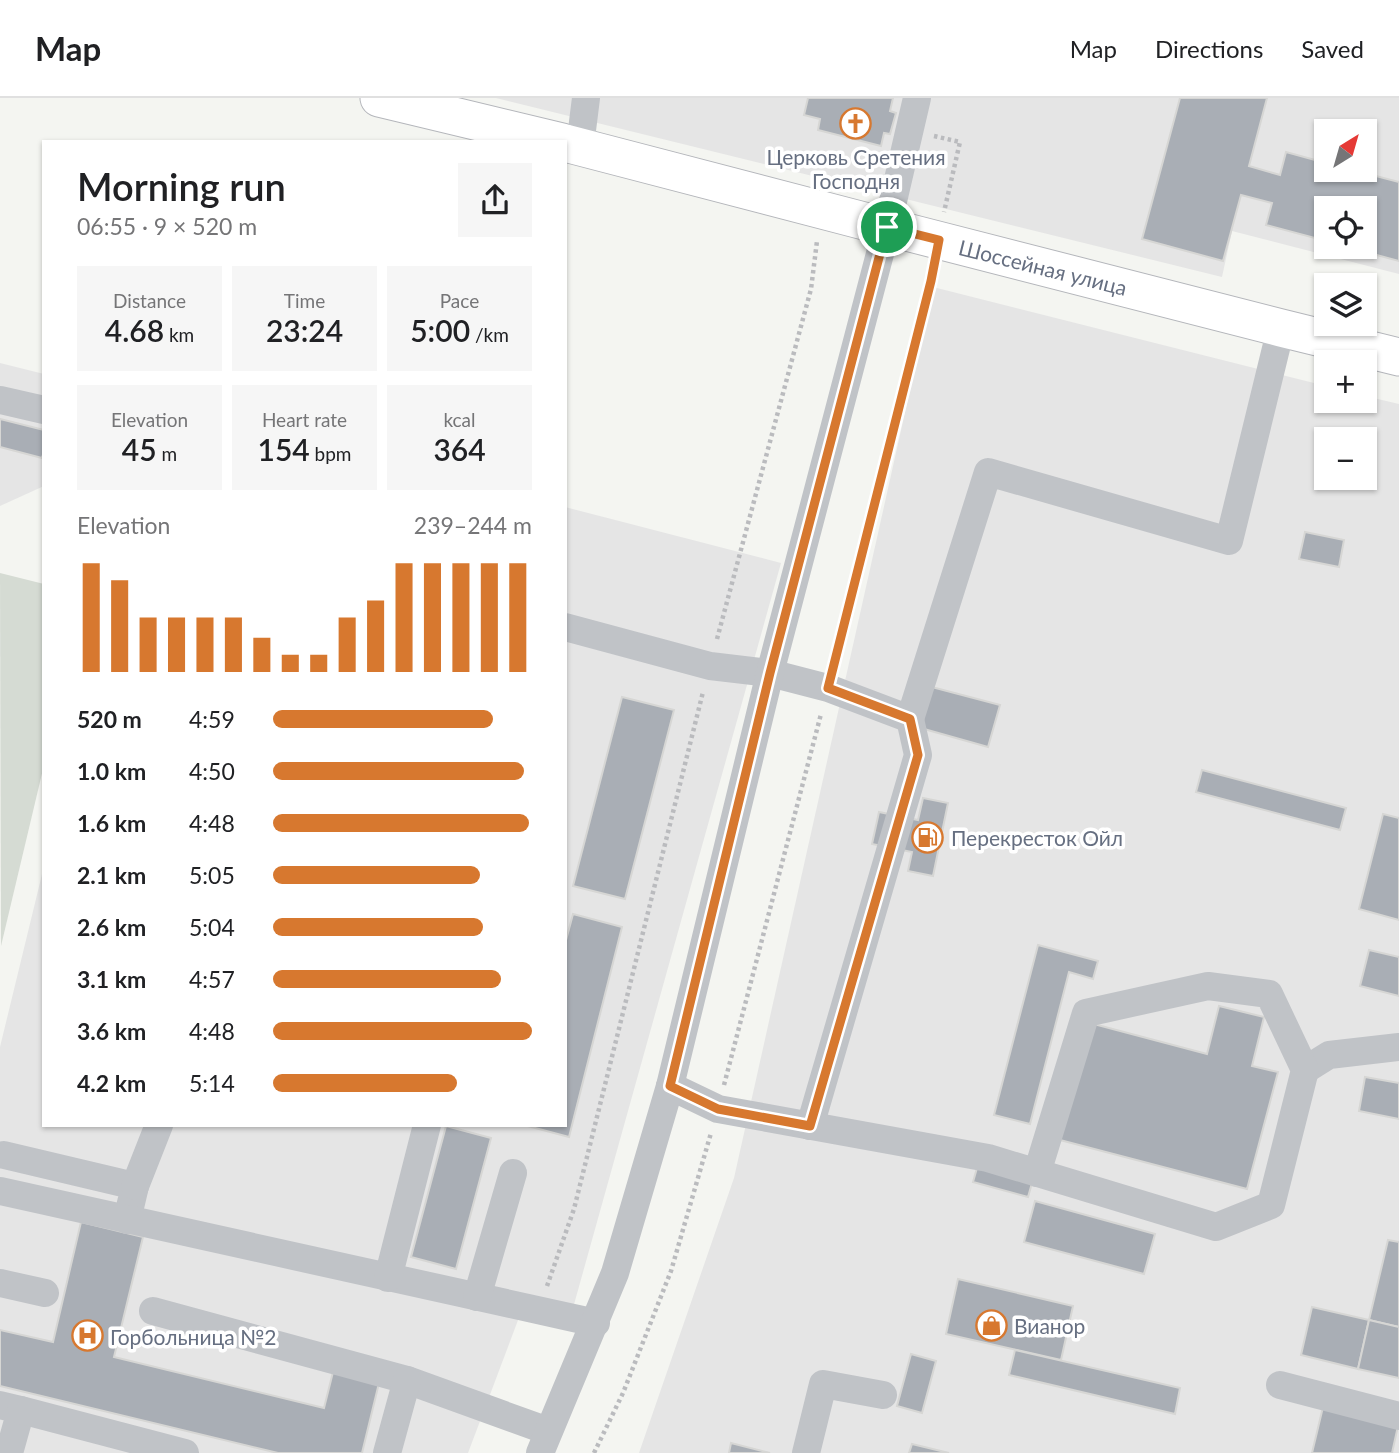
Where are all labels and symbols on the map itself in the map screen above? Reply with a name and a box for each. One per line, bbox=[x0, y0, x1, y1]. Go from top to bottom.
church icon: Церковь Сретения Господня bbox=[839, 107, 873, 141]
north arrow bbox=[1314, 119, 1377, 182]
place label: Церковь Сретения Господня bbox=[766, 144, 946, 193]
pin bbox=[857, 197, 917, 257]
street label: Шоссейная улица bbox=[956, 234, 1130, 300]
fuel station icon: Перекресток Ойл bbox=[911, 820, 945, 854]
place label: Перекресток Ойл bbox=[951, 825, 1123, 850]
shop icon: Вианор bbox=[974, 1308, 1008, 1342]
place label: Вианор bbox=[1014, 1313, 1085, 1338]
hospital icon: Горбольница №2 bbox=[70, 1319, 104, 1353]
place label: Горбольница №2 bbox=[110, 1324, 276, 1349]

